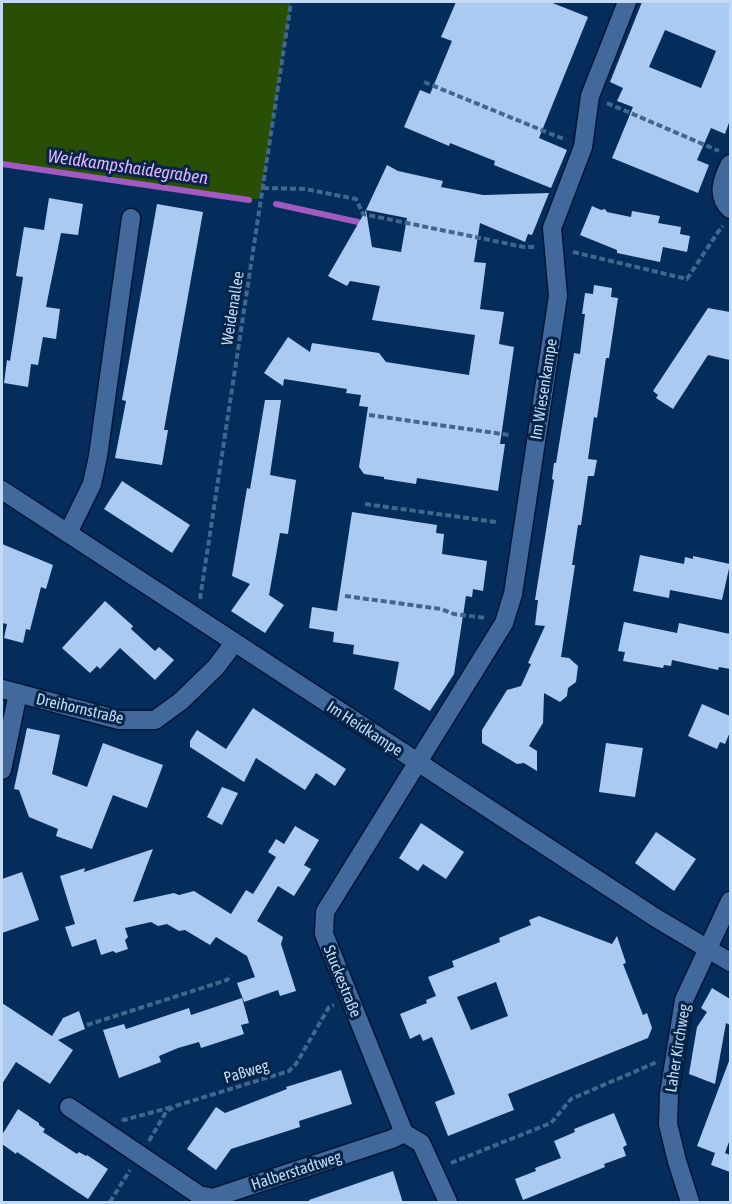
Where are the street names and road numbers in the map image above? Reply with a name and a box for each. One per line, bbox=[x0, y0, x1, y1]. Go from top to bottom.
street label: Weidenallee bbox=[217, 270, 247, 346]
street label: Im Wiesenkampe bbox=[526, 337, 561, 441]
street label: Dreihornstraße bbox=[34, 689, 126, 727]
street label: Im Heidkampe bbox=[323, 697, 406, 760]
street label: Stuckestraße bbox=[320, 942, 366, 1020]
street label: Laher Kirchweg bbox=[661, 1003, 694, 1094]
street label: Paßweg bbox=[221, 1056, 271, 1087]
street label: Halberstadtweg bbox=[249, 1147, 344, 1194]

